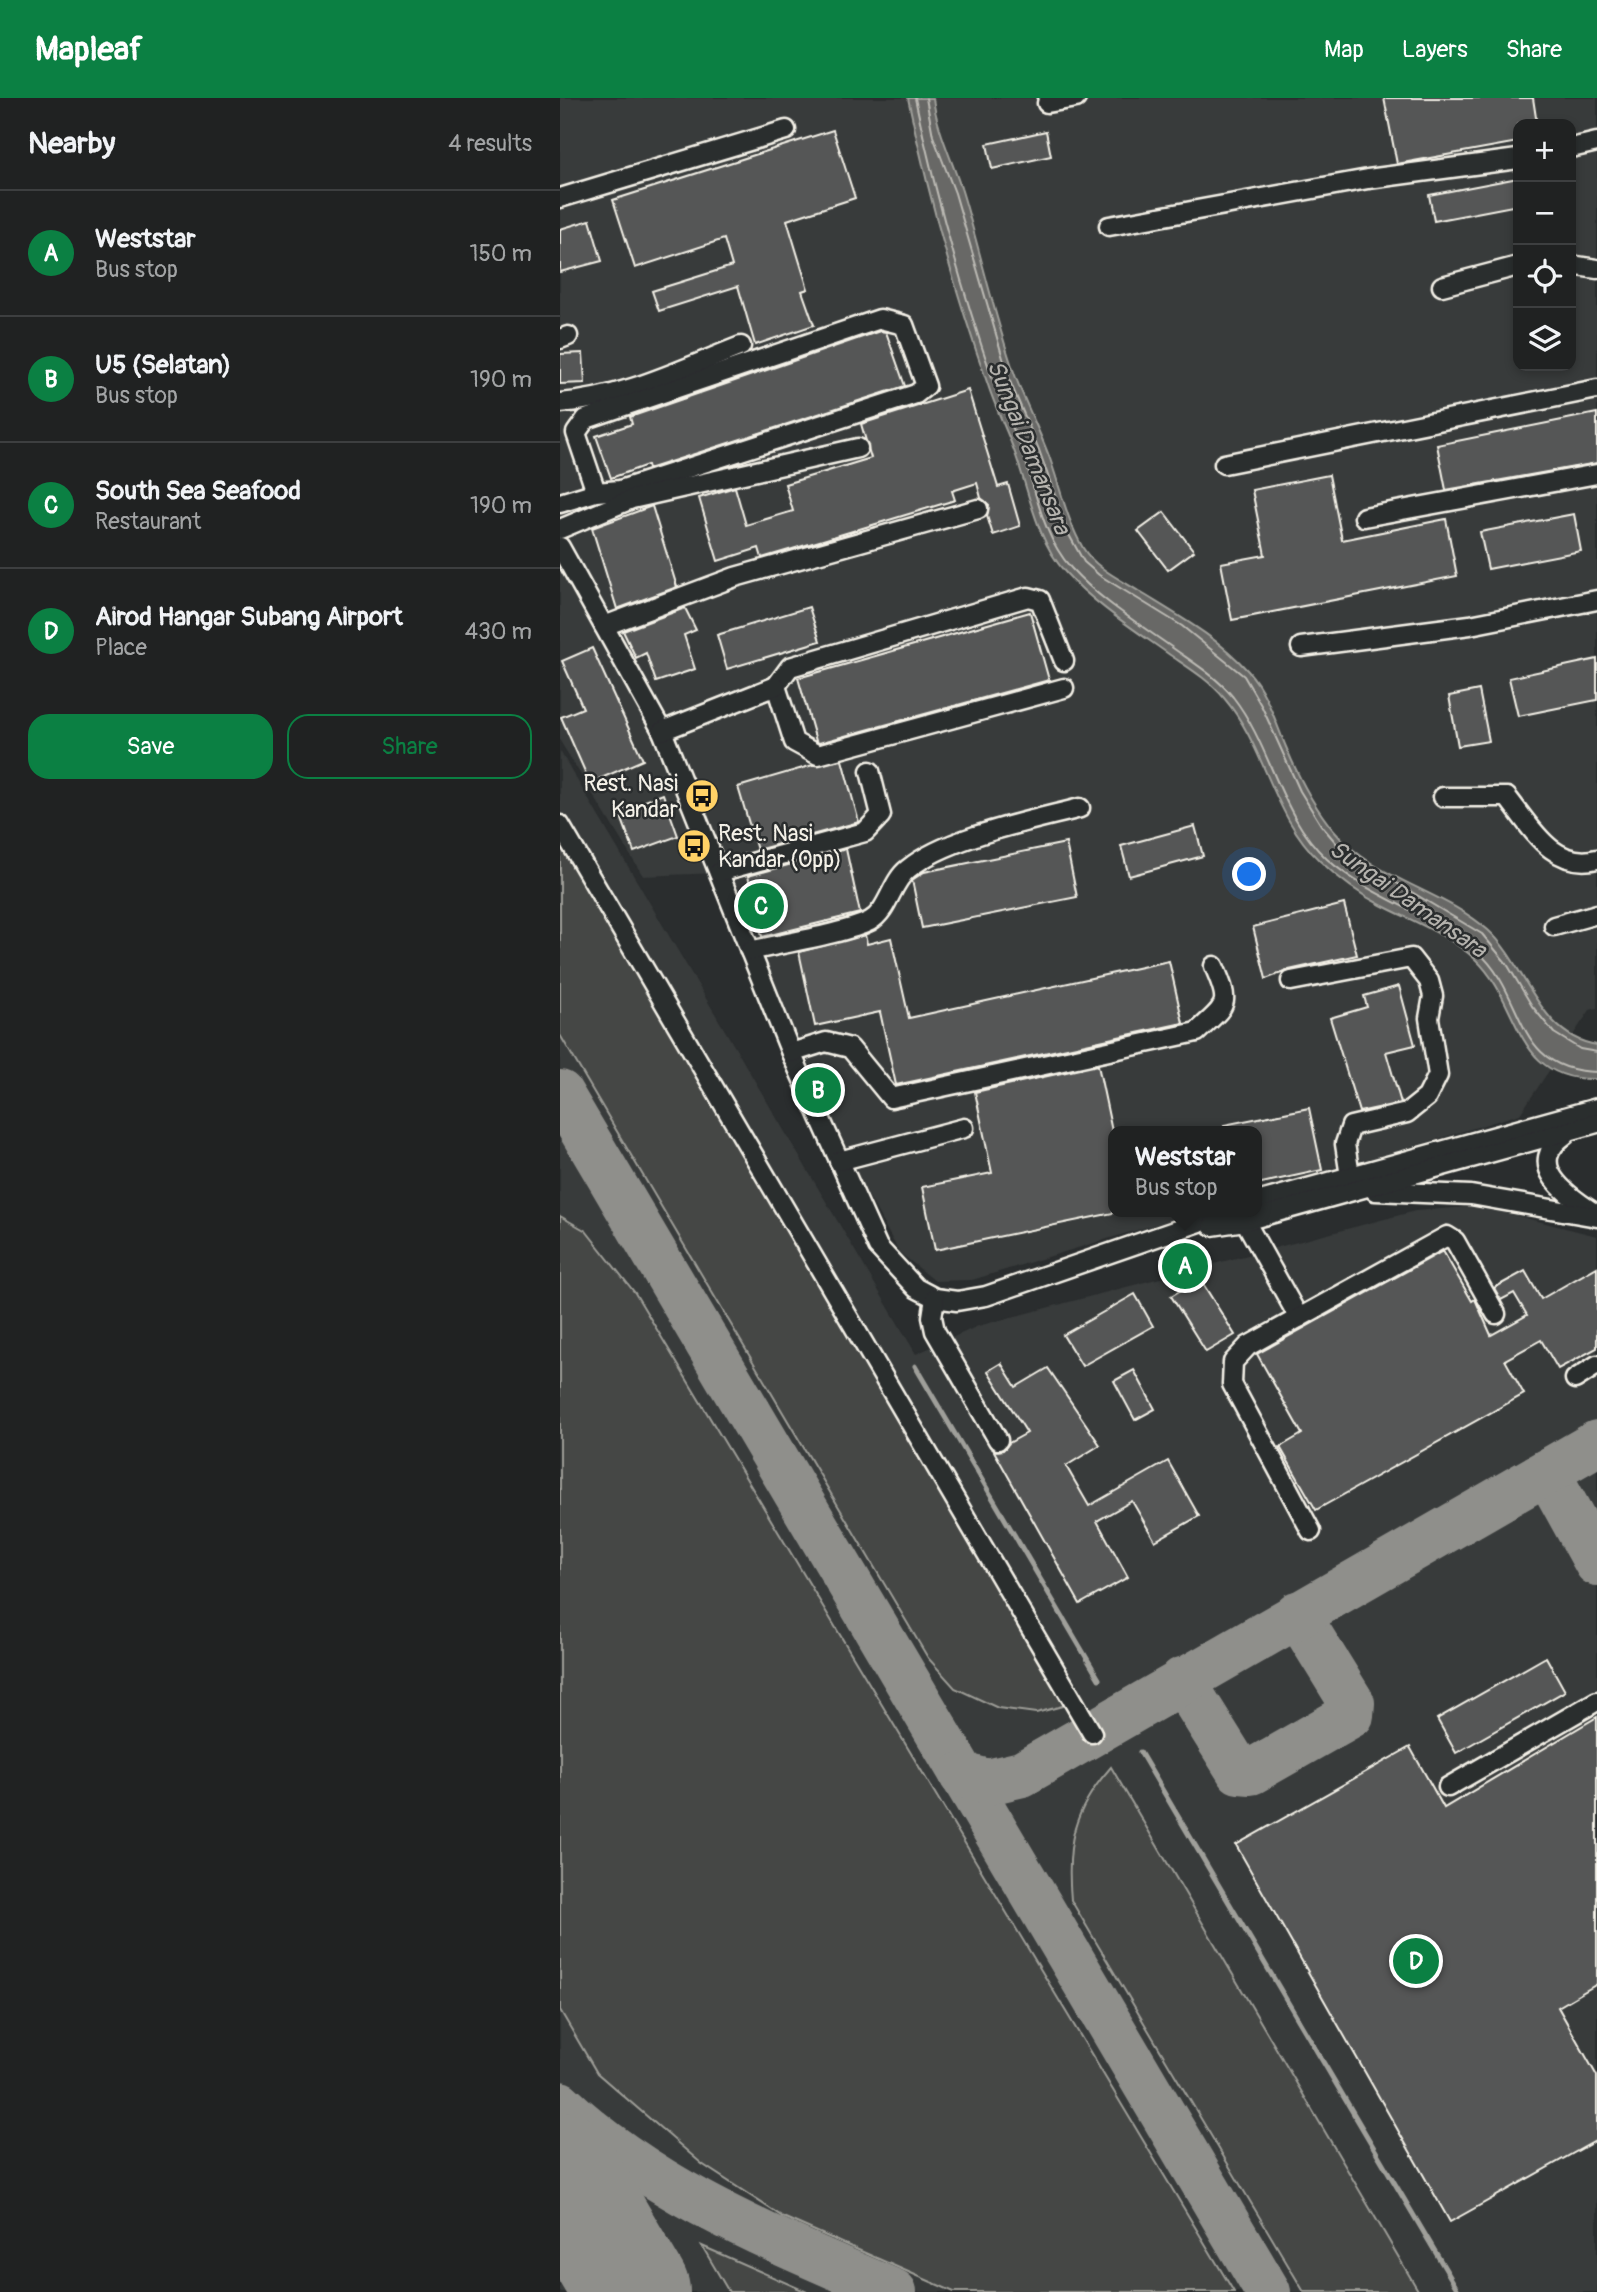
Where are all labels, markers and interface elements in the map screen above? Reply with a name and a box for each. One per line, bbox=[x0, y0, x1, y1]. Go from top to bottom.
text: Mapleaf bbox=[35, 29, 143, 70]
text: Map bbox=[1324, 35, 1364, 64]
text: Layers bbox=[1402, 35, 1468, 64]
text: Share bbox=[1506, 35, 1562, 64]
map controls bbox=[1513, 119, 1576, 371]
button: + bbox=[1513, 119, 1576, 182]
text: Nearby bbox=[28, 125, 115, 162]
text: 4 results bbox=[448, 129, 532, 158]
button: − bbox=[1513, 182, 1576, 245]
text: Weststar bbox=[95, 223, 196, 255]
text: A bbox=[44, 239, 58, 268]
text: 150 m bbox=[469, 239, 532, 268]
button: locate bbox=[1513, 245, 1576, 308]
text: Bus stop bbox=[95, 255, 178, 284]
button: layers bbox=[1513, 308, 1576, 371]
text: U5 (Selatan) bbox=[95, 349, 231, 381]
water label: Sungai Damansara bbox=[980, 356, 1077, 540]
text: B bbox=[44, 365, 58, 394]
text: 190 m bbox=[470, 365, 532, 394]
text: Bus stop bbox=[95, 381, 178, 410]
text: South Sea Seafood bbox=[95, 475, 301, 507]
text: C bbox=[44, 491, 58, 520]
text: 190 m bbox=[470, 491, 532, 520]
text: Restaurant bbox=[95, 507, 201, 536]
text: Airod Hangar Subang Airport bbox=[95, 601, 403, 633]
text: D bbox=[44, 617, 58, 646]
text: 430 m bbox=[465, 617, 532, 646]
text: Place bbox=[95, 633, 147, 662]
button: Save bbox=[28, 714, 273, 779]
button: Share bbox=[287, 714, 532, 779]
place label: Rest. Nasi Kandar bbox=[583, 769, 678, 824]
bus stop icon: Rest. Nasi Kandar bbox=[683, 777, 721, 815]
place label: Rest. Nasi Kandar (Opp) bbox=[718, 819, 842, 874]
bus stop icon: Rest. Nasi Kandar (Opp) bbox=[675, 827, 713, 865]
water label: Sungai Damansara bbox=[1324, 834, 1493, 965]
your location bbox=[1232, 857, 1266, 891]
pin: C bbox=[738, 880, 784, 932]
pin: B bbox=[795, 1064, 841, 1116]
popup bbox=[1108, 1126, 1262, 1217]
text: Weststar bbox=[1135, 1141, 1235, 1173]
text: Bus stop bbox=[1135, 1173, 1218, 1202]
pin: A bbox=[1162, 1240, 1208, 1292]
pin: D bbox=[1393, 1935, 1439, 1987]

